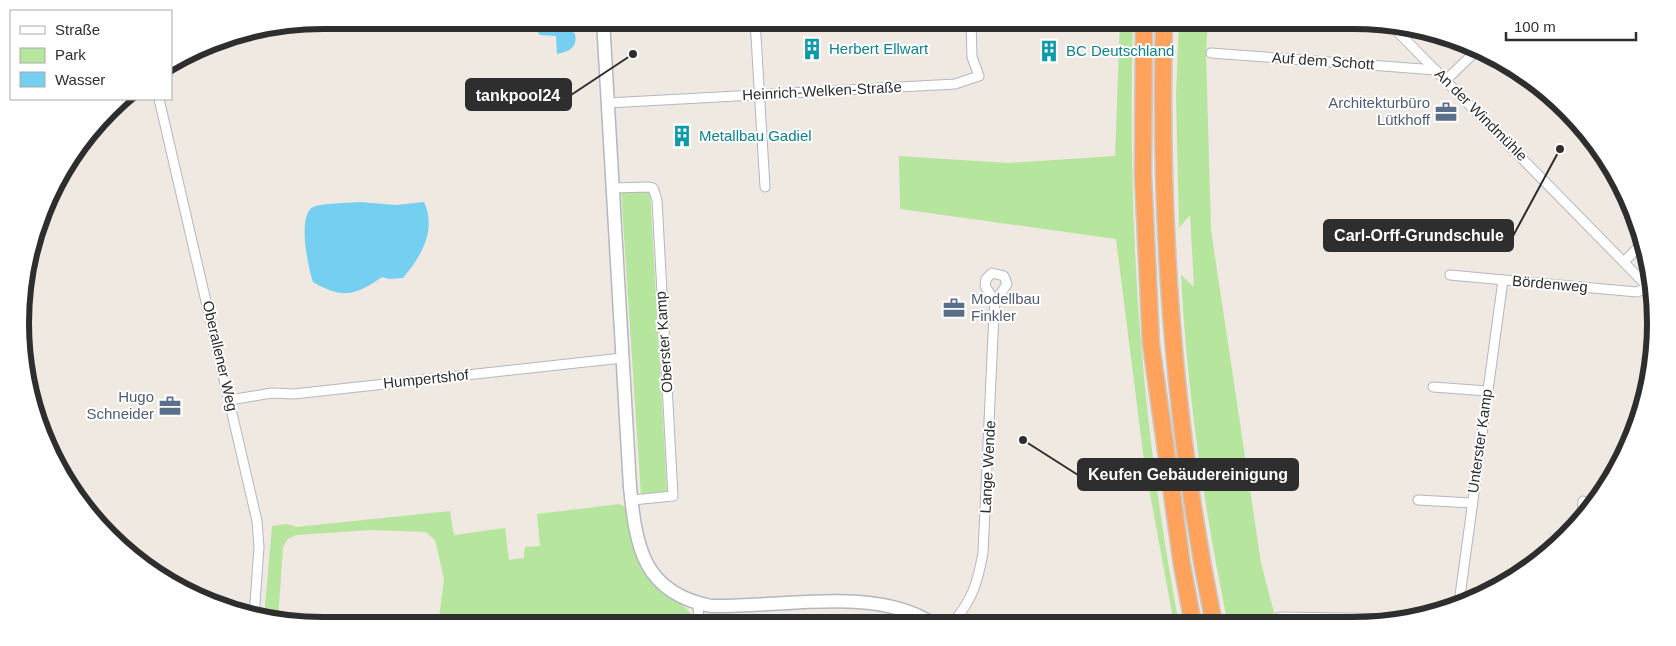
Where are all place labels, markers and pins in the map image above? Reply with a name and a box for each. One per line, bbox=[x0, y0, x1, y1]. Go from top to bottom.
building icon: Herbert Ellwart bbox=[799, 36, 825, 62]
building icon: BC Deutschland bbox=[1036, 38, 1062, 64]
place label: Herbert Ellwart bbox=[829, 40, 929, 57]
place label: BC Deutschland bbox=[1066, 42, 1174, 59]
callout: tankpool24 bbox=[466, 79, 571, 110]
place label: Architekturbüro Lütkhoff bbox=[1328, 94, 1431, 128]
office icon: Architekturbüro Lütkhoff bbox=[1433, 99, 1459, 125]
building icon: Metallbau Gadiel bbox=[669, 123, 695, 149]
place label: Metallbau Gadiel bbox=[699, 127, 812, 144]
callout: Carl-Orff-Grundschule bbox=[1324, 220, 1513, 251]
place label: Modellbau Finkler bbox=[971, 290, 1040, 324]
office icon: Modellbau Finkler bbox=[941, 295, 967, 321]
place label: Hugo Schneider bbox=[86, 388, 154, 422]
office icon: Hugo Schneider bbox=[157, 393, 183, 419]
callout: Keufen Gebäudereinigung bbox=[1078, 459, 1298, 490]

